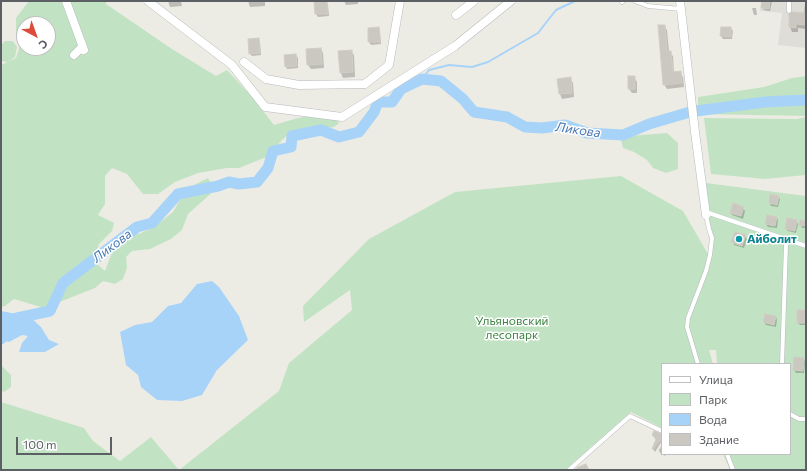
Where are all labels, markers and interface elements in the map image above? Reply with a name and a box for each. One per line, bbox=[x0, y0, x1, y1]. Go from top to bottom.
north arrow bbox=[16, 16, 56, 56]
text: С bbox=[36, 37, 51, 52]
water label: Ликова bbox=[554, 119, 602, 141]
water label: Ликова bbox=[89, 226, 135, 266]
place label: Айболит bbox=[747, 232, 797, 246]
marker: Айболит bbox=[734, 234, 744, 244]
park label: Ульяновский лесопарк bbox=[476, 314, 548, 342]
legend bbox=[661, 363, 791, 455]
text: Улица bbox=[699, 372, 733, 386]
text: Парк bbox=[699, 392, 728, 406]
text: Вода bbox=[699, 412, 727, 426]
scale bar bbox=[18, 429, 114, 455]
text: Здание bbox=[699, 432, 739, 446]
text: 100 m bbox=[23, 437, 57, 451]

